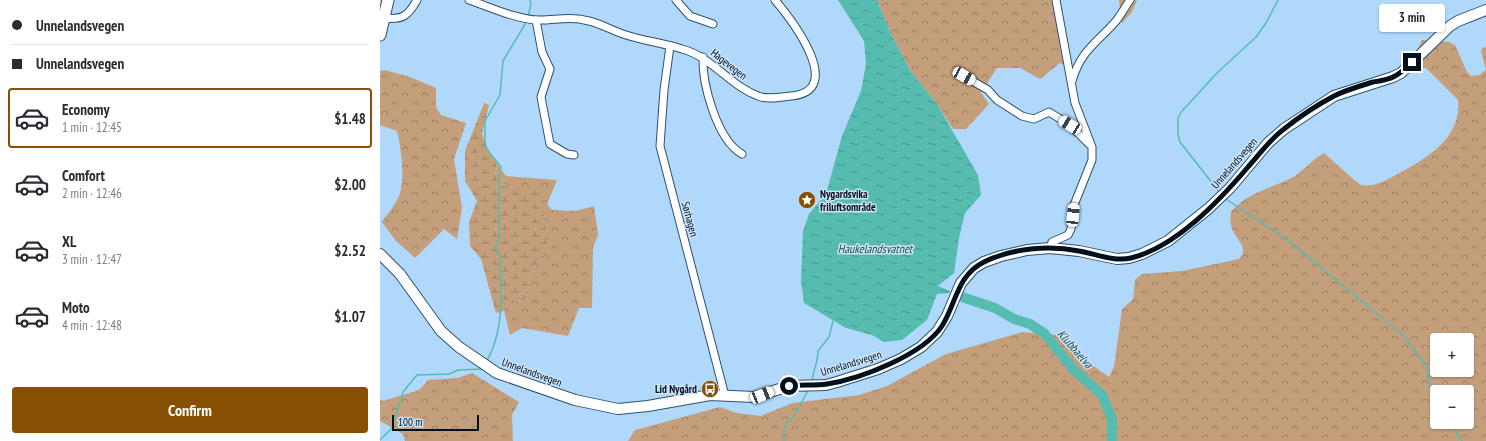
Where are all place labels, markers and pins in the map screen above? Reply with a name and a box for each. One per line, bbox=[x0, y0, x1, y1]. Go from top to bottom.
place label: Nygardsvika friluftsområde bbox=[820, 187, 876, 214]
place icon: Nygardsvika friluftsområde bbox=[797, 190, 817, 210]
bus stop icon: Lid Nygård bbox=[700, 379, 720, 399]
place label: Lid Nygård bbox=[655, 382, 697, 396]

